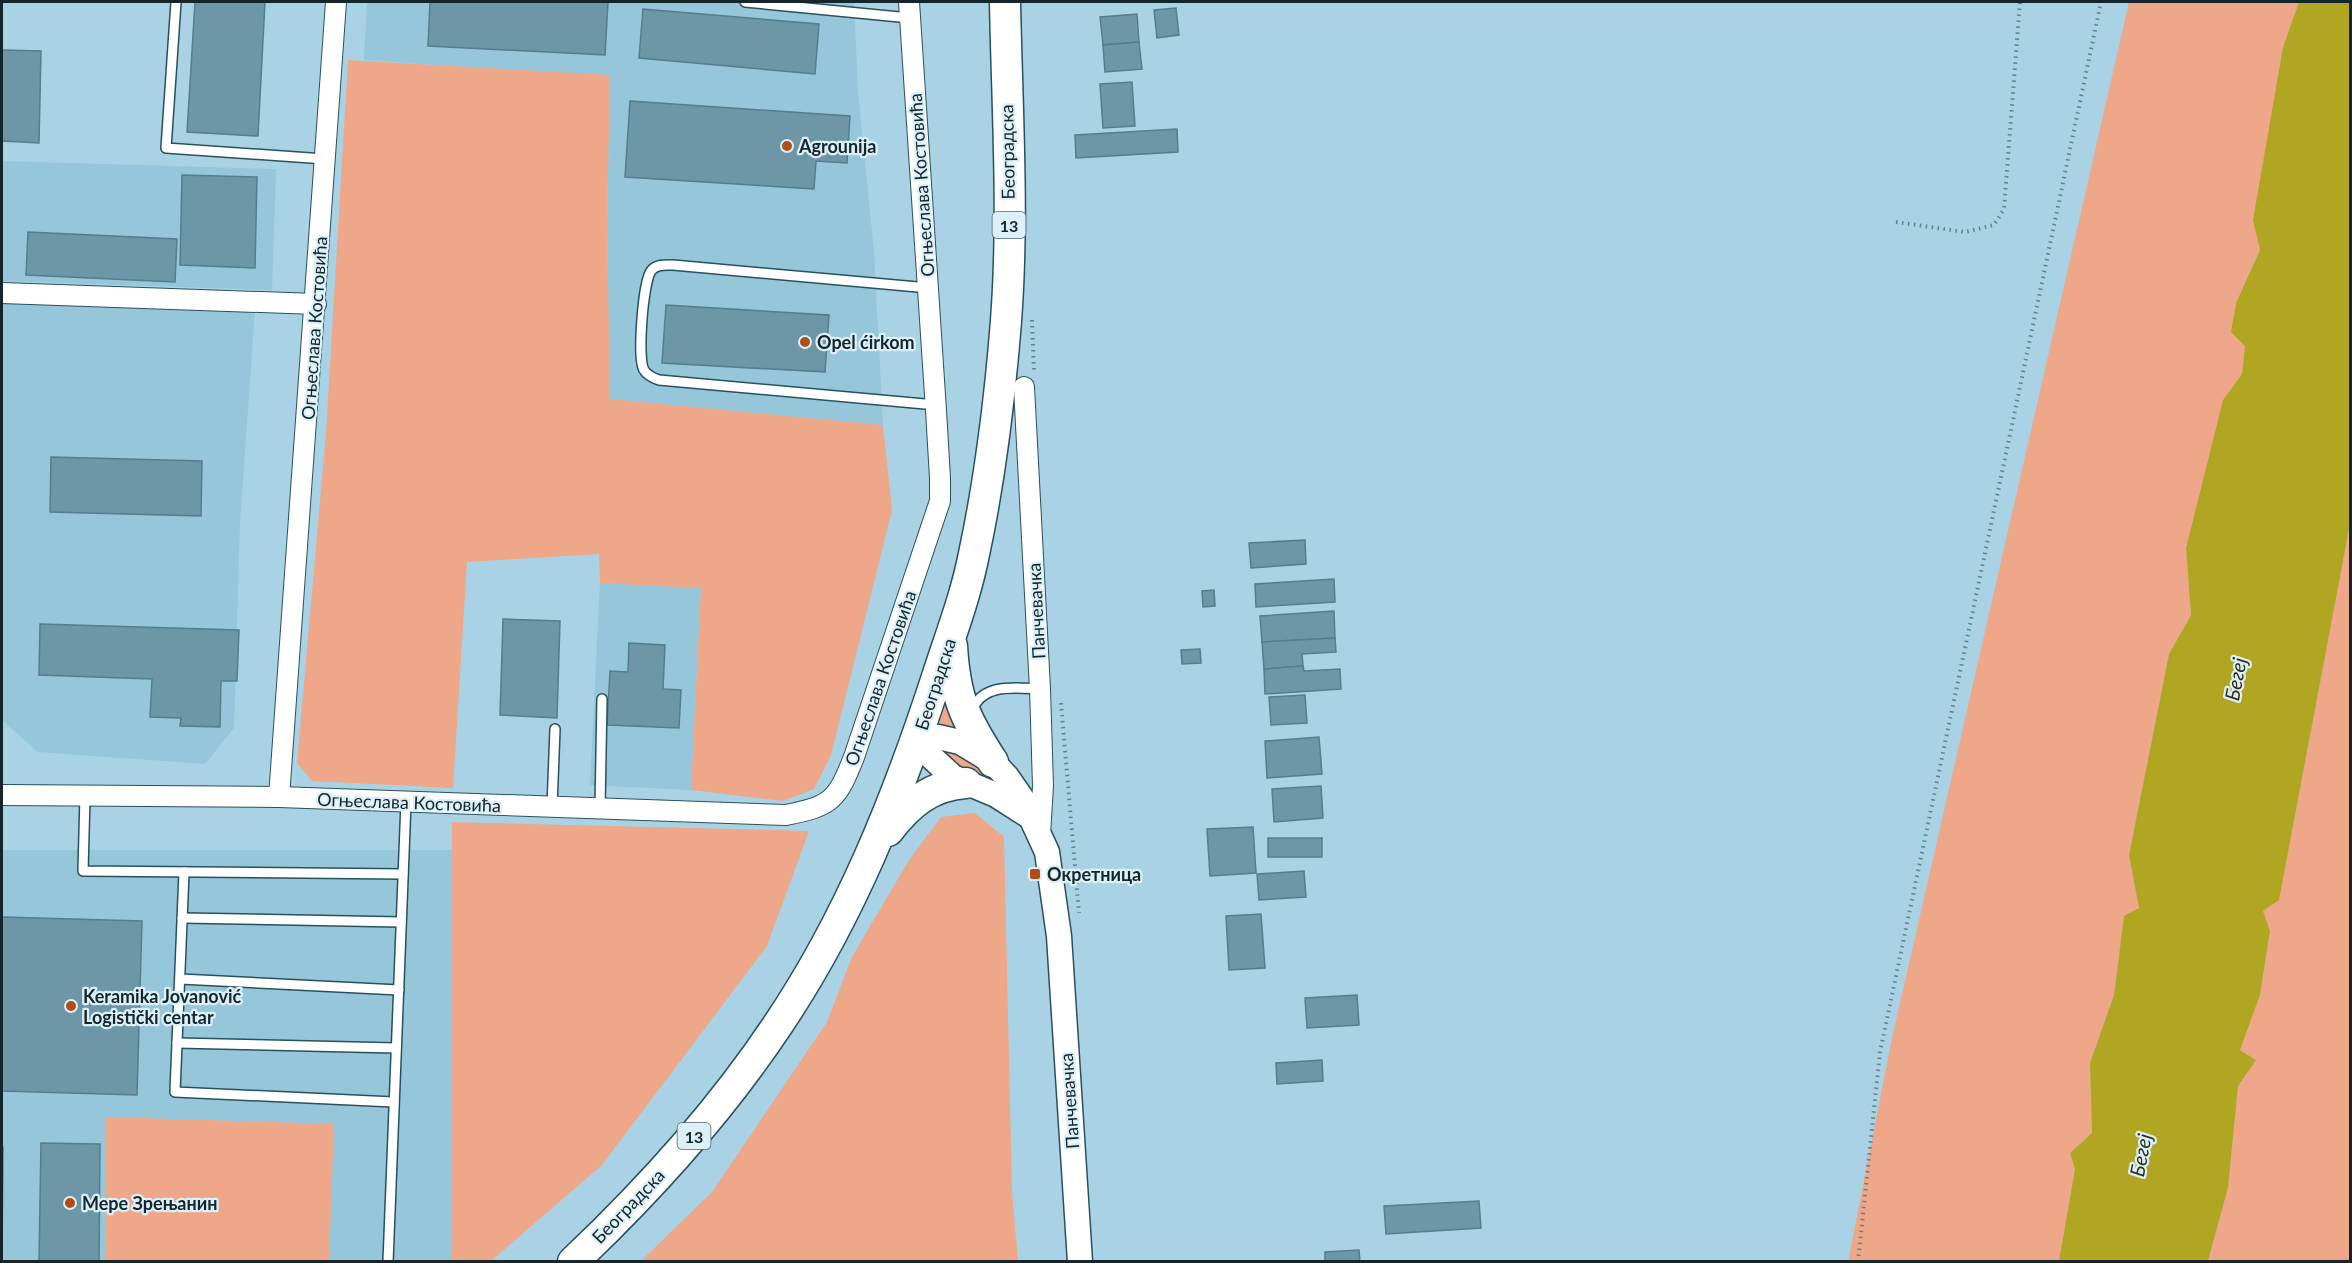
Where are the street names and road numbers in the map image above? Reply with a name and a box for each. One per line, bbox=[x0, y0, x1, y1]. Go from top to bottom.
street label: Огњеслава Костовића bbox=[904, 93, 938, 277]
street label: Београдска bbox=[995, 104, 1019, 200]
road number: 13 bbox=[992, 212, 1026, 238]
street label: Огњеслава Костовића bbox=[297, 236, 331, 420]
street label: Панчевачка bbox=[1022, 562, 1050, 660]
street label: Огњеслава Костовића bbox=[840, 588, 920, 768]
street label: Београдска bbox=[910, 635, 960, 733]
street label: Огњеслава Костовића bbox=[317, 788, 501, 816]
street label: Панчевачка bbox=[1055, 1052, 1083, 1150]
road number: 13 bbox=[678, 1123, 710, 1149]
street label: Београдска bbox=[587, 1164, 669, 1248]

